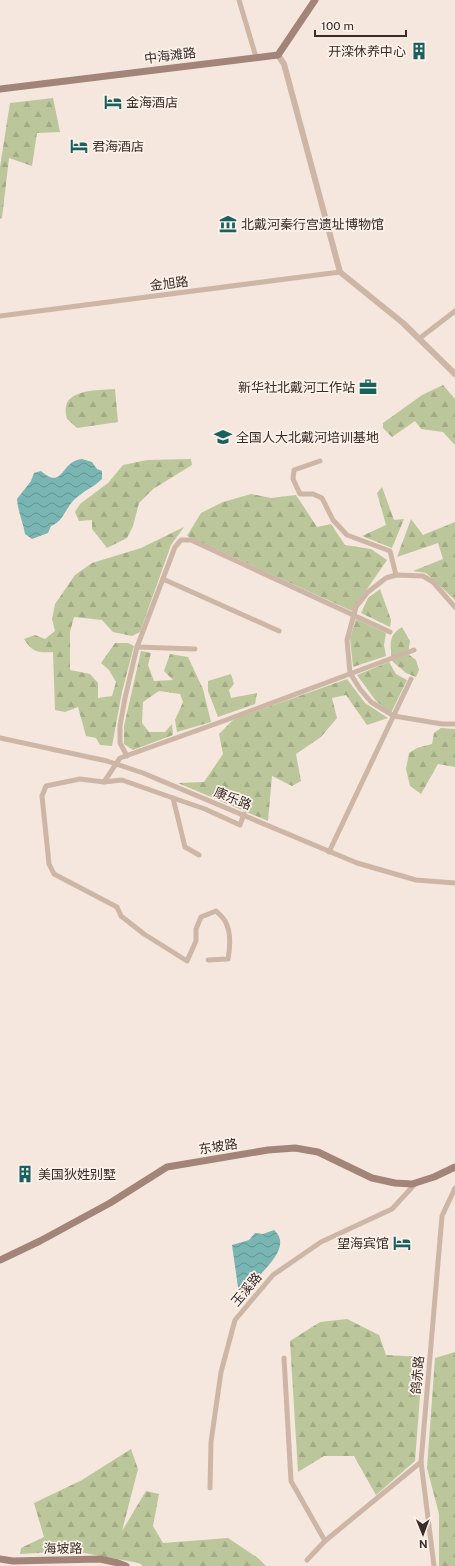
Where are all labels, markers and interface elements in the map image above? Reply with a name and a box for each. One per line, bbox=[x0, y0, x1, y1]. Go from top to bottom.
scale bar bbox=[315, 12, 406, 38]
text: 100 m bbox=[321, 19, 354, 33]
building icon: 开滦休养中心 bbox=[409, 41, 429, 61]
place label: 开滦休养中心 bbox=[328, 44, 406, 59]
street label: 中海滩路 bbox=[143, 45, 197, 66]
hotel icon: 金海酒店 bbox=[103, 92, 123, 112]
place label: 金海酒店 bbox=[126, 95, 178, 110]
hotel icon: 君海酒店 bbox=[69, 136, 89, 156]
place label: 君海酒店 bbox=[92, 139, 144, 154]
museum icon: 北戴河秦行宫遗址博物馆 bbox=[218, 214, 238, 234]
place label: 北戴河秦行宫遗址博物馆 bbox=[241, 217, 384, 232]
street label: 金旭路 bbox=[149, 274, 189, 293]
office icon: 新华社北戴河工作站 bbox=[358, 377, 378, 397]
place label: 新华社北戴河工作站 bbox=[238, 380, 355, 395]
school or university icon: 全国人大北戴河培训基地 bbox=[213, 427, 233, 447]
place label: 全国人大北戴河培训基地 bbox=[236, 430, 379, 445]
street label: 康乐路 bbox=[212, 784, 254, 813]
street label: 东坡路 bbox=[198, 1136, 239, 1157]
building icon: 美国狄姓别墅 bbox=[15, 1164, 35, 1184]
place label: 美国狄姓别墅 bbox=[38, 1167, 116, 1182]
hotel icon: 望海宾馆 bbox=[392, 1233, 412, 1253]
place label: 望海宾馆 bbox=[337, 1236, 389, 1251]
street label: 玉溪路 bbox=[228, 1270, 265, 1309]
street label: 鸽赤路 bbox=[408, 1355, 427, 1395]
north arrow bbox=[403, 1514, 443, 1554]
text: N bbox=[419, 1538, 428, 1550]
street label: 海坡路 bbox=[43, 1541, 83, 1556]

